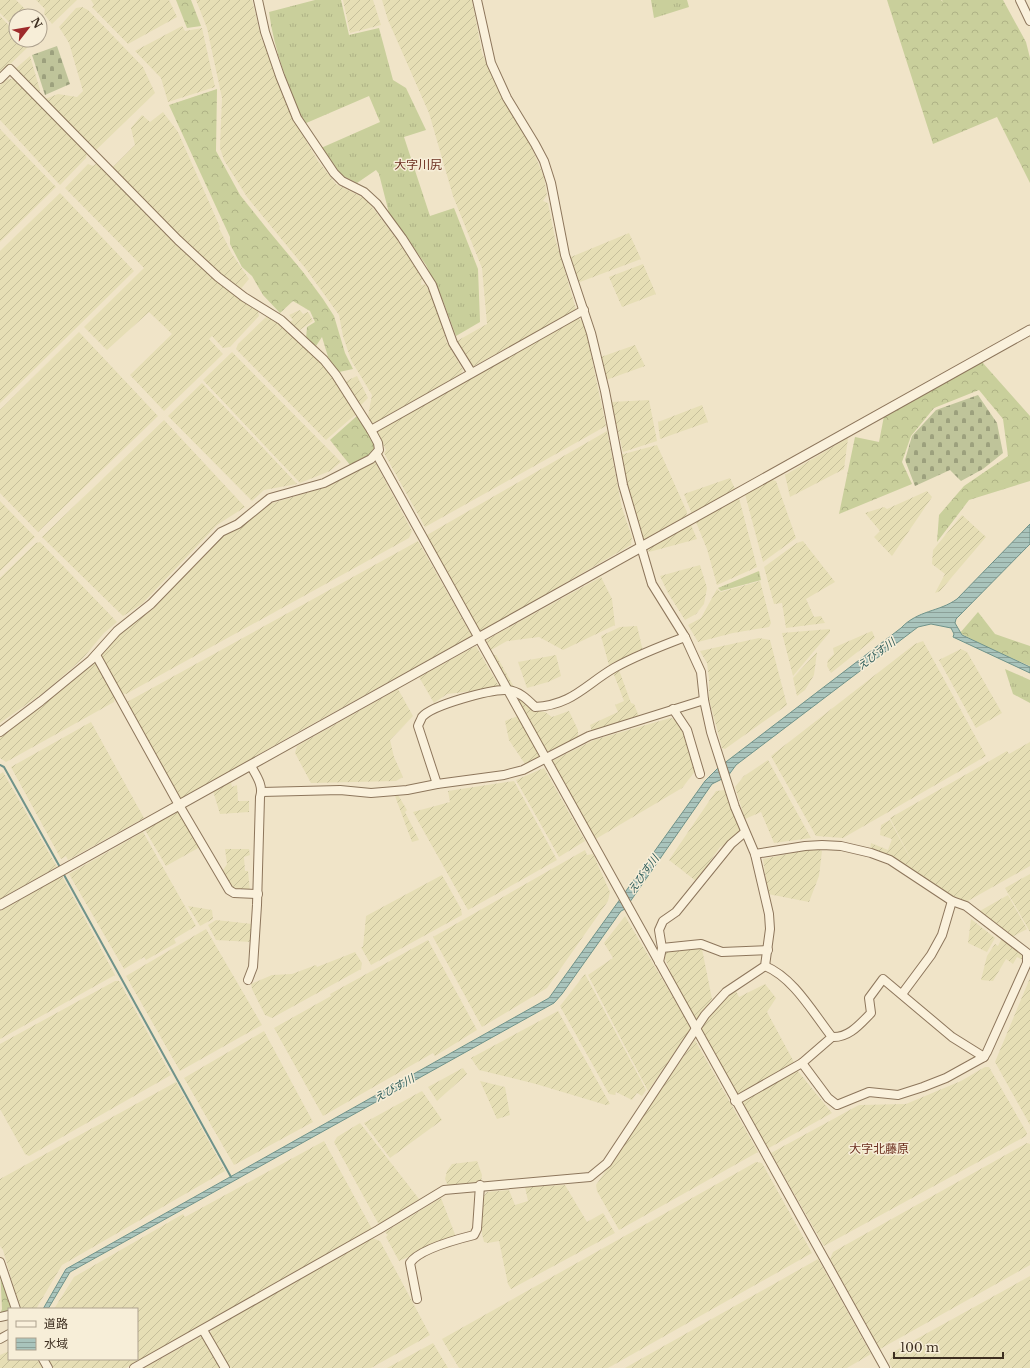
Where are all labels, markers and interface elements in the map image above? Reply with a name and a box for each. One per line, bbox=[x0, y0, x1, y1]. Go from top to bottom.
north arrow bbox=[8, 8, 48, 48]
text: N bbox=[28, 15, 46, 31]
district label: 大字川尻 bbox=[394, 157, 442, 172]
water label: えびす川 bbox=[854, 635, 899, 673]
water label: えびす川 bbox=[624, 851, 662, 896]
water label: えびす川 bbox=[371, 1071, 418, 1105]
district label: 大字北藤原 bbox=[849, 1141, 909, 1156]
legend bbox=[8, 1308, 138, 1360]
text: 道路 bbox=[44, 1316, 68, 1331]
scale bar bbox=[894, 1334, 1003, 1360]
text: 水域 bbox=[44, 1336, 68, 1351]
text: 100 m bbox=[900, 1340, 939, 1355]

